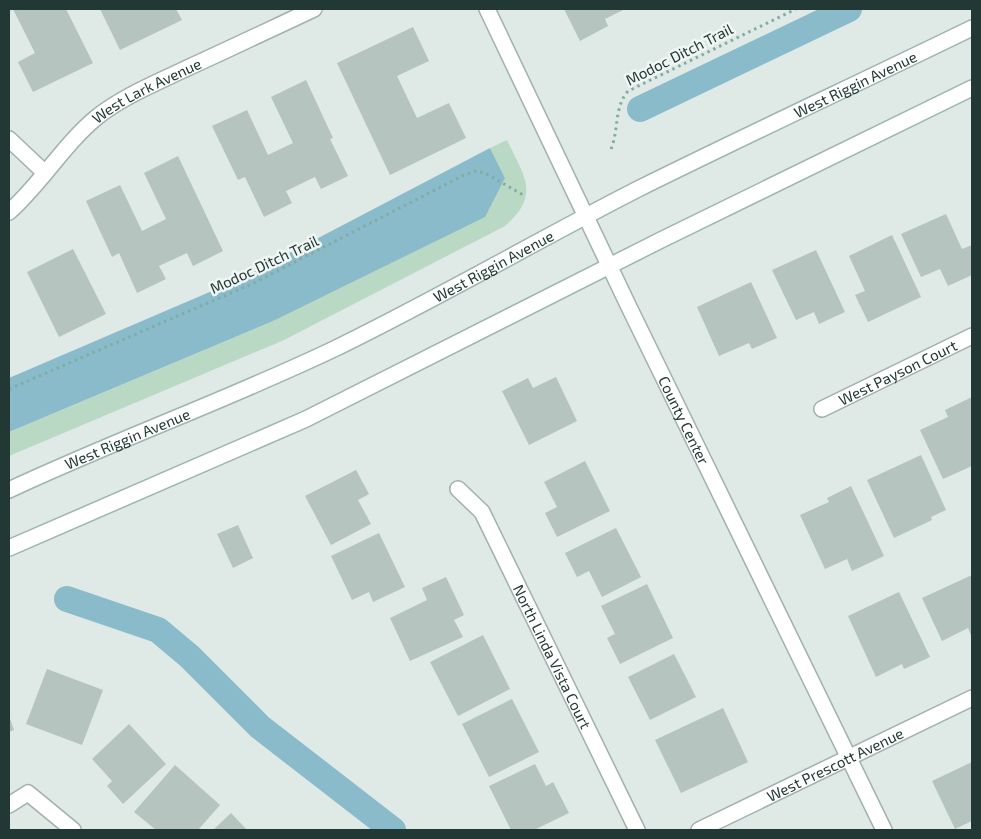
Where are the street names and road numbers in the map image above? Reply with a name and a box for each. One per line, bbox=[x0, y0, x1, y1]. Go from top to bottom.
street label: Modoc Ditch Trail bbox=[622, 19, 736, 89]
street label: West Riggin Avenue bbox=[791, 47, 920, 121]
street label: West Lark Avenue bbox=[88, 54, 204, 127]
street label: West Riggin Avenue bbox=[430, 226, 557, 306]
street label: Modoc Ditch Trail bbox=[207, 231, 322, 297]
street label: West Payson Court bbox=[835, 336, 960, 409]
street label: County Center bbox=[655, 373, 713, 467]
street label: West Riggin Avenue bbox=[62, 404, 193, 473]
street label: North Linda Vista Court bbox=[510, 581, 595, 732]
street label: West Prescott Avenue bbox=[764, 724, 906, 805]

